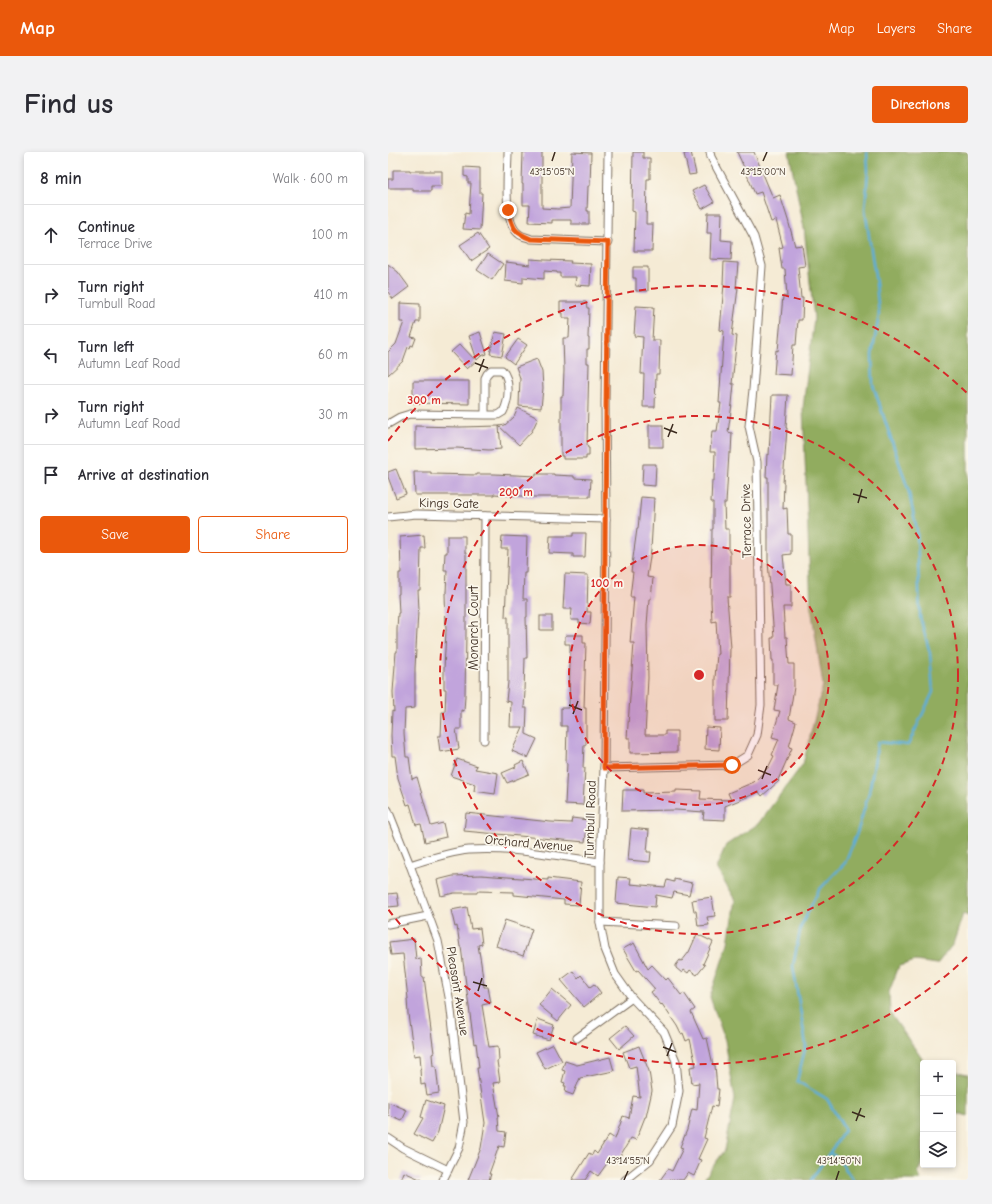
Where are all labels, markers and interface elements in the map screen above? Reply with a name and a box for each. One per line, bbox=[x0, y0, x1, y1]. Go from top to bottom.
text: Map bbox=[20, 17, 55, 39]
text: Map bbox=[828, 20, 855, 37]
text: Layers bbox=[877, 20, 915, 37]
text: Share bbox=[937, 20, 972, 37]
button: Directions bbox=[872, 86, 968, 123]
text: Find us bbox=[24, 88, 113, 120]
text: 43°15'05"N bbox=[530, 166, 574, 178]
text: 43°15'00"N bbox=[740, 166, 786, 178]
text: 8 min bbox=[40, 169, 82, 188]
text: Walk · 600 m bbox=[273, 171, 348, 186]
route end bbox=[499, 201, 517, 219]
text: Continue bbox=[78, 218, 135, 236]
icon: ahead bbox=[40, 224, 62, 246]
text: 100 m bbox=[312, 227, 348, 242]
text: Terrace Drive bbox=[78, 236, 152, 251]
text: Turn right bbox=[78, 278, 144, 296]
icon: right bbox=[40, 284, 62, 306]
text: 410 m bbox=[314, 287, 348, 302]
text: Turnbull Road bbox=[78, 296, 155, 311]
text: Turn left bbox=[78, 338, 134, 356]
icon: left bbox=[40, 344, 62, 366]
text: 60 m bbox=[318, 347, 348, 362]
text: Autumn Leaf Road bbox=[78, 356, 180, 371]
text: 300 m bbox=[407, 393, 441, 407]
text: Turn right bbox=[78, 398, 144, 416]
icon: right bbox=[40, 404, 62, 426]
text: 30 m bbox=[318, 407, 348, 422]
text: Autumn Leaf Road bbox=[78, 416, 180, 431]
icon: arrive bbox=[40, 464, 62, 486]
text: Arrive at destination bbox=[78, 466, 209, 484]
street label: Terrace Drive bbox=[738, 483, 754, 558]
text: 200 m bbox=[499, 485, 533, 499]
street label: Kings Gate bbox=[419, 495, 480, 511]
button: Save bbox=[40, 516, 190, 553]
button: Share bbox=[198, 516, 348, 553]
text: 100 m bbox=[591, 576, 623, 590]
street label: Monarch Court bbox=[466, 585, 481, 670]
centre of rings bbox=[692, 668, 706, 682]
route start bbox=[723, 756, 741, 774]
street label: Turnbull Road bbox=[581, 780, 599, 858]
street label: Orchard Avenue bbox=[484, 832, 574, 854]
street label: Pleasant Avenue bbox=[444, 945, 473, 1037]
map controls bbox=[920, 1060, 956, 1168]
button: + bbox=[920, 1060, 956, 1096]
button: − bbox=[920, 1096, 956, 1132]
button: layers bbox=[920, 1132, 956, 1168]
text: 43°14'55"N bbox=[606, 1155, 650, 1167]
text: 43°14'50"N bbox=[817, 1155, 861, 1167]

